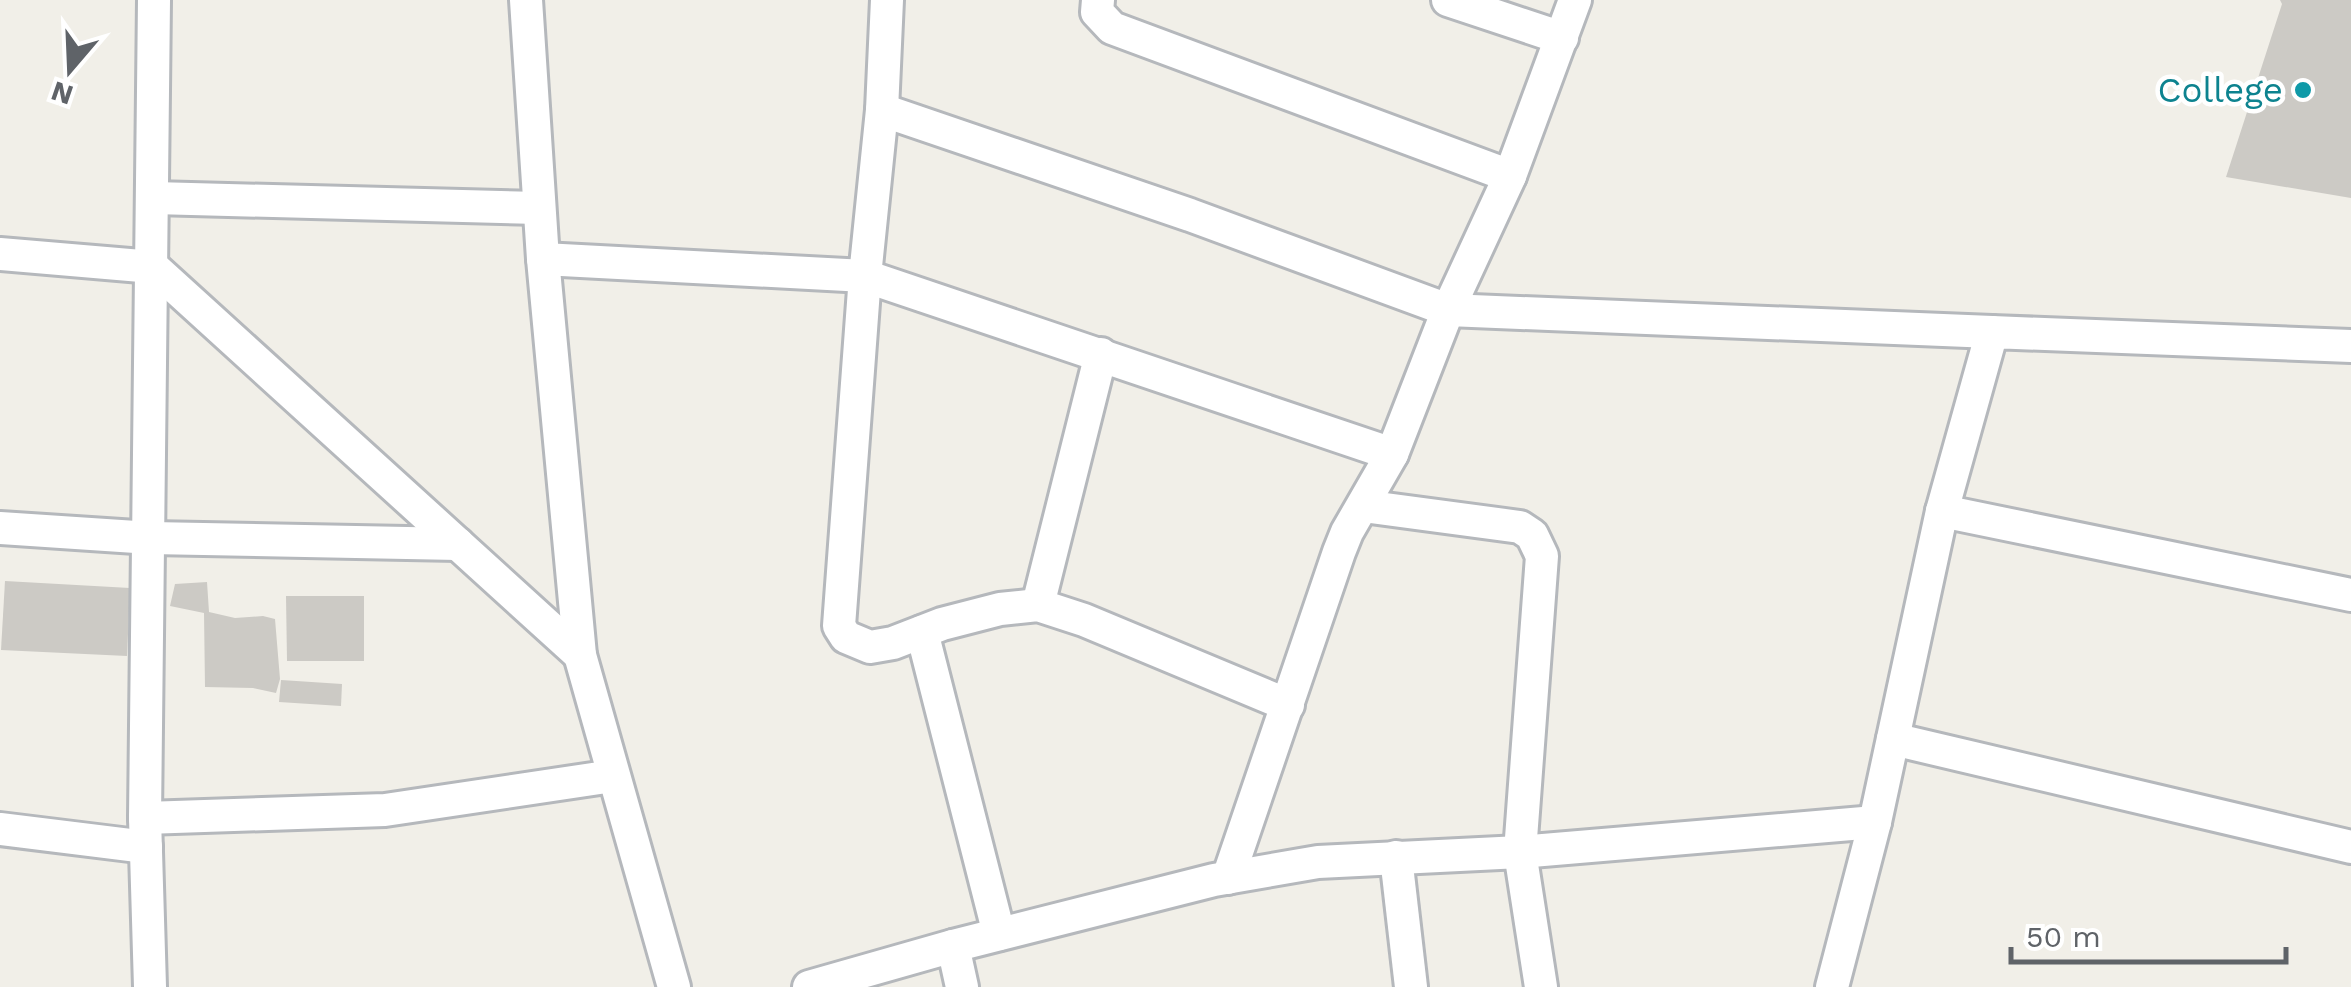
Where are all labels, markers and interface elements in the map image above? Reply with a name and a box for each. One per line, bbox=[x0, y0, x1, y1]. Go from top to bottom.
north arrow bbox=[20, 20, 120, 120]
place label: College bbox=[2158, 69, 2283, 111]
text: N bbox=[47, 74, 77, 112]
marker: College bbox=[2292, 79, 2314, 101]
scale bar bbox=[2011, 902, 2286, 964]
text: 50 m bbox=[2026, 919, 2101, 954]

